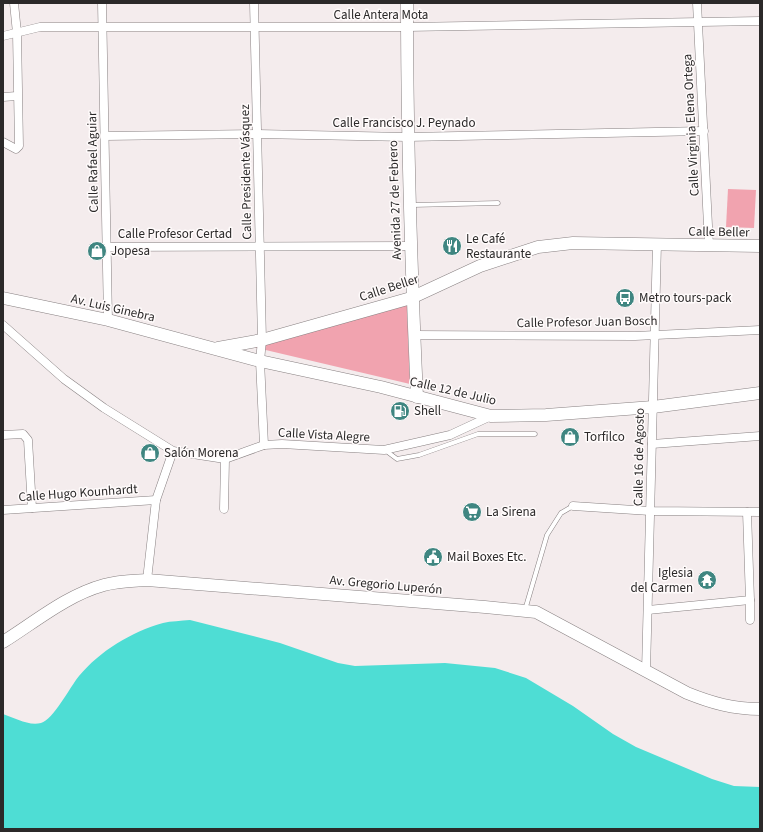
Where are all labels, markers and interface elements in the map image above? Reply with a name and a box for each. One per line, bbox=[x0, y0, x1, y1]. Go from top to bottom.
street label: Calle Antera Mota bbox=[334, 6, 428, 24]
street label: Calle Virginia Elena Ortega bbox=[678, 53, 704, 197]
street label: Calle Presidente Vásquez bbox=[236, 104, 256, 240]
street label: Calle Rafael Aguiar bbox=[83, 111, 103, 213]
street label: Calle Francisco J. Peynado bbox=[333, 114, 475, 132]
street label: Avenida 27 de Febrero bbox=[384, 140, 406, 260]
street label: Calle Beller bbox=[688, 222, 750, 242]
street label: Calle Profesor Certad bbox=[118, 225, 232, 243]
place label: Le Café Restaurante bbox=[466, 230, 531, 263]
restaurant icon: Le Café Restaurante bbox=[441, 235, 463, 257]
shop icon: Jopesa bbox=[86, 240, 108, 262]
place label: Jopesa bbox=[111, 242, 150, 260]
street label: Calle Beller bbox=[357, 270, 421, 306]
bus stop icon: Metro tours-pack bbox=[614, 287, 636, 309]
place label: Metro tours-pack bbox=[639, 289, 732, 307]
street label: Av. Luis Ginebra bbox=[69, 290, 157, 326]
street label: Calle Profesor Juan Bosch bbox=[516, 312, 658, 332]
street label: Calle 12 de Julio bbox=[408, 372, 498, 410]
fuel station icon: Shell bbox=[389, 400, 411, 422]
place label: Shell bbox=[414, 402, 441, 420]
street label: Calle 16 de Agosto bbox=[629, 408, 649, 506]
street label: Calle Vista Alegre bbox=[278, 424, 370, 446]
shop icon: Torfilco bbox=[559, 426, 581, 448]
place label: Torfilco bbox=[584, 428, 625, 446]
shop icon: Salón Morena bbox=[139, 442, 161, 464]
place label: Salón Morena bbox=[164, 444, 239, 462]
street label: Calle Hugo Kounhardt bbox=[18, 480, 139, 506]
supermarket icon: La Sirena bbox=[461, 501, 483, 523]
place label: La Sirena bbox=[486, 503, 536, 521]
public building icon: Mail Boxes Etc. bbox=[422, 546, 444, 568]
place label: Mail Boxes Etc. bbox=[447, 548, 527, 566]
place label: Iglesia del Carmen bbox=[631, 564, 693, 597]
temple icon: Iglesia del Carmen bbox=[696, 569, 718, 591]
street label: Av. Gregorio Luperón bbox=[329, 571, 443, 599]

